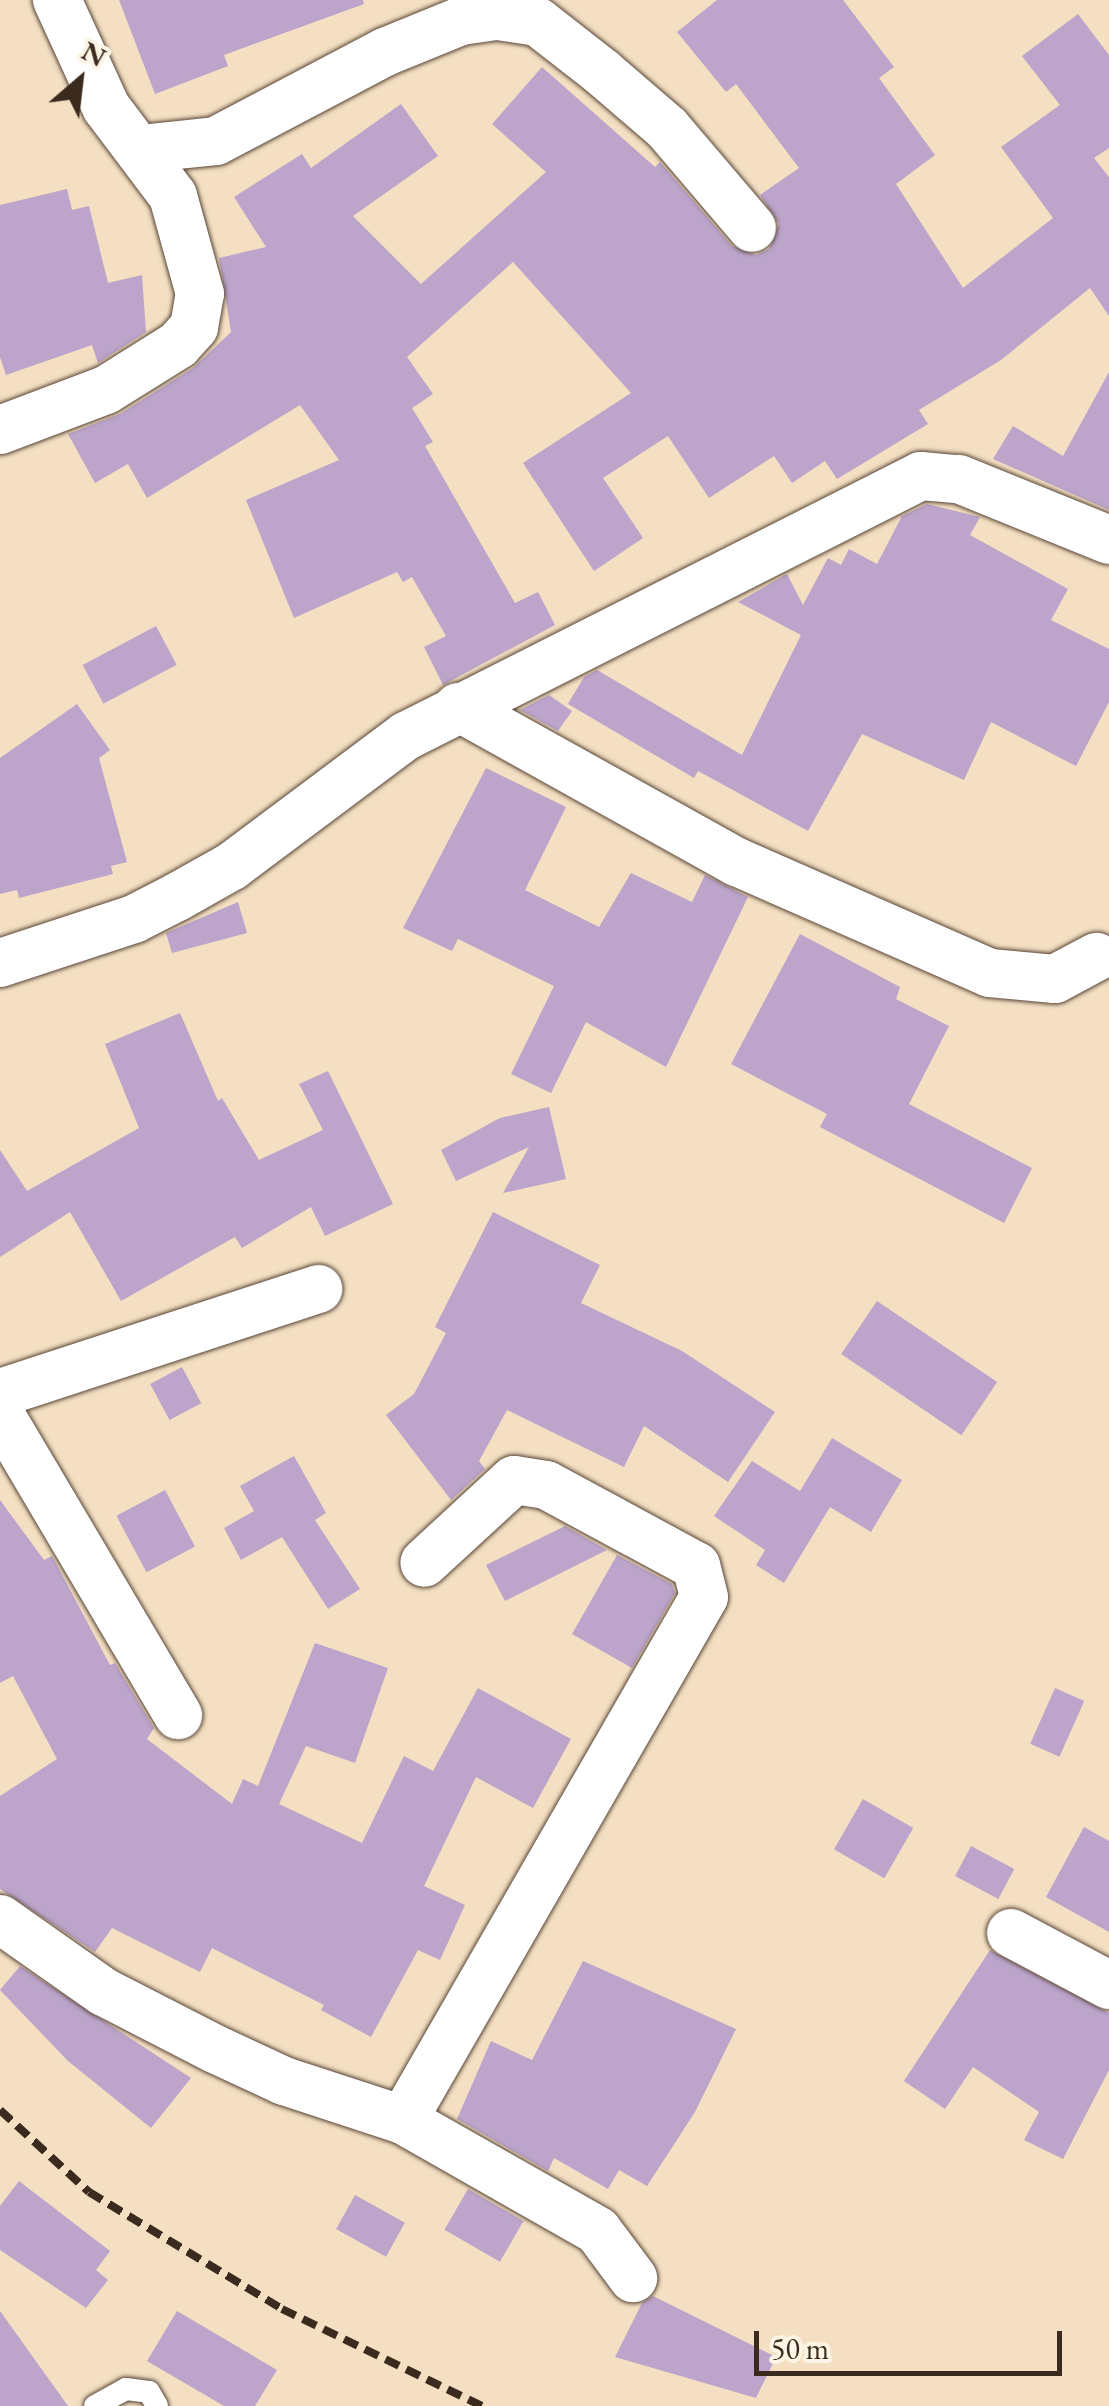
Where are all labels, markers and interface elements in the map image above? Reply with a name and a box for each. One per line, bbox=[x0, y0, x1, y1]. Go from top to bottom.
north arrow bbox=[30, 30, 130, 130]
text: N bbox=[76, 32, 113, 75]
scale bar bbox=[759, 2311, 1066, 2373]
text: 50 m bbox=[771, 2329, 829, 2368]

